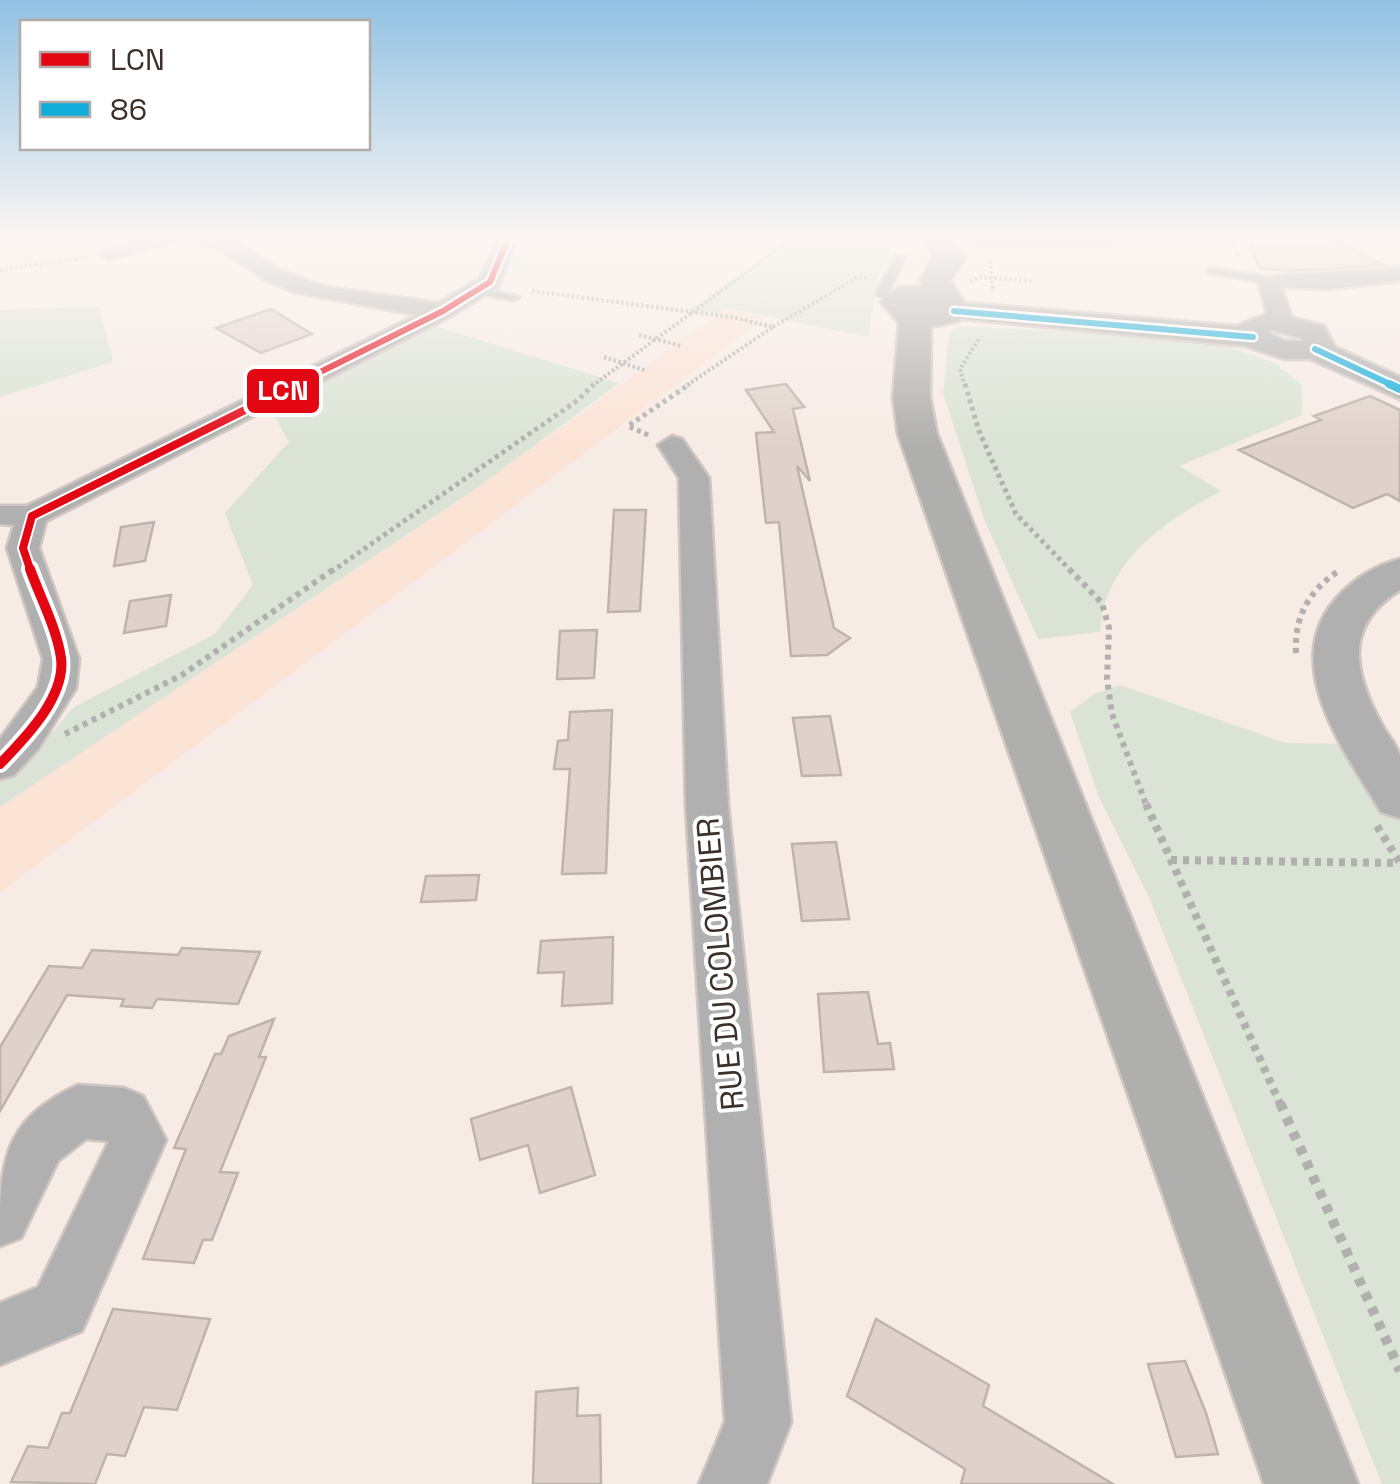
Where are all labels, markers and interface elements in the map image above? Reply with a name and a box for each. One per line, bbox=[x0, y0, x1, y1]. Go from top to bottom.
legend bbox=[20, 20, 370, 150]
text: LCN bbox=[110, 40, 165, 79]
text: 86 bbox=[110, 90, 147, 129]
line badge: LCN bbox=[245, 367, 321, 415]
text: LCN bbox=[257, 372, 309, 408]
street label: RUE DU COLOMBIER bbox=[687, 816, 753, 1112]

